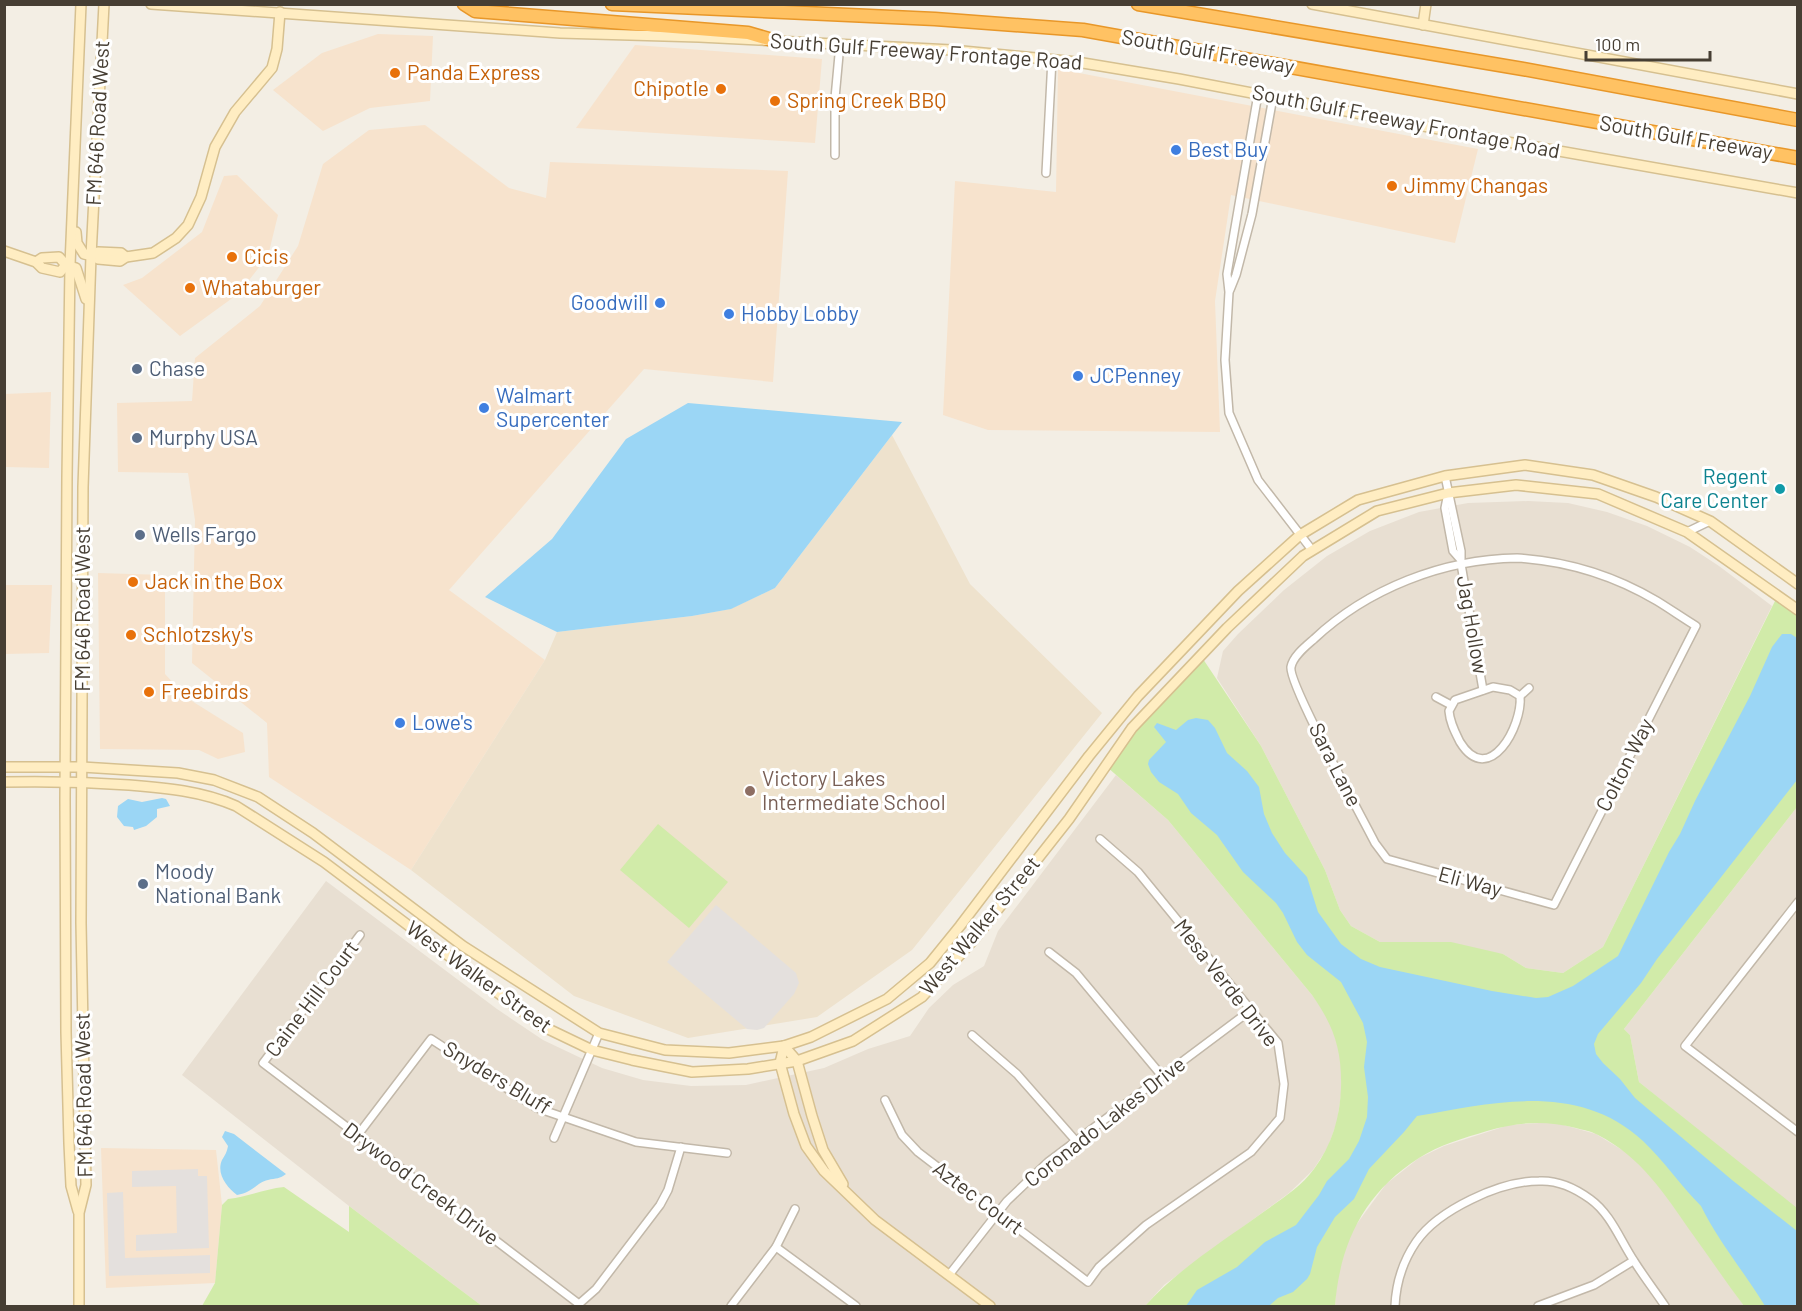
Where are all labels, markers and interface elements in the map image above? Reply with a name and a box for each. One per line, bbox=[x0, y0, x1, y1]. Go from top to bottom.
street label: South Gulf Freeway bbox=[1120, 23, 1297, 78]
scale bar bbox=[1586, 24, 1710, 62]
street label: South Gulf Freeway Frontage Road bbox=[769, 27, 1083, 74]
text: 100 m bbox=[1595, 33, 1640, 55]
street label: FM 646 Road West bbox=[80, 40, 113, 206]
place label: Panda Express bbox=[407, 59, 540, 84]
marker: Panda Express bbox=[388, 66, 402, 80]
place label: Chipotle bbox=[633, 75, 709, 100]
street label: South Gulf Freeway Frontage Road bbox=[1250, 78, 1562, 163]
marker: Chipotle bbox=[714, 82, 728, 96]
place label: Spring Creek BBQ bbox=[787, 87, 946, 112]
marker: Spring Creek BBQ bbox=[768, 94, 782, 108]
street label: South Gulf Freeway bbox=[1598, 109, 1775, 164]
place label: Best Buy bbox=[1188, 136, 1268, 161]
marker: Best Buy bbox=[1169, 143, 1183, 157]
place label: Jimmy Changas bbox=[1404, 172, 1548, 197]
marker: Jimmy Changas bbox=[1385, 179, 1399, 193]
place label: Cicis bbox=[244, 243, 288, 268]
marker: Cicis bbox=[225, 250, 239, 264]
place label: Whataburger bbox=[202, 274, 321, 299]
marker: Whataburger bbox=[183, 281, 197, 295]
place label: Goodwill bbox=[571, 289, 648, 314]
marker: Goodwill bbox=[653, 296, 667, 310]
place label: Hobby Lobby bbox=[741, 300, 859, 325]
marker: Hobby Lobby bbox=[722, 307, 736, 321]
place label: Chase bbox=[149, 355, 205, 380]
marker: Chase bbox=[130, 362, 144, 376]
place label: JCPenney bbox=[1090, 362, 1181, 387]
marker: JCPenney bbox=[1071, 369, 1085, 383]
place label: Walmart Supercenter bbox=[496, 382, 610, 431]
marker: Walmart Supercenter bbox=[477, 401, 491, 415]
place label: Murphy USA bbox=[149, 424, 258, 449]
marker: Murphy USA bbox=[130, 431, 144, 445]
place label: Regent Care Center bbox=[1660, 463, 1768, 512]
marker: Regent Care Center bbox=[1773, 482, 1787, 496]
place label: Wells Fargo bbox=[152, 521, 257, 546]
street label: FM 646 Road West bbox=[69, 526, 94, 692]
marker: Wells Fargo bbox=[133, 528, 147, 542]
place label: Jack in the Box bbox=[145, 568, 283, 593]
street label: Jag Hollow bbox=[1453, 574, 1494, 676]
marker: Jack in the Box bbox=[126, 575, 140, 589]
place label: Schlotzsky's bbox=[143, 621, 253, 646]
marker: Schlotzsky's bbox=[124, 628, 138, 642]
place label: Freebirds bbox=[161, 678, 249, 703]
marker: Freebirds bbox=[142, 685, 156, 699]
place label: Lowe's bbox=[412, 709, 473, 734]
street label: Colton Way bbox=[1590, 713, 1658, 815]
marker: Lowe's bbox=[393, 716, 407, 730]
street label: Sara Lane bbox=[1305, 718, 1368, 810]
place label: Victory Lakes Intermediate School bbox=[762, 765, 946, 814]
marker: Victory Lakes Intermediate School bbox=[743, 784, 757, 798]
street label: West Walker Street bbox=[913, 850, 1044, 1000]
place label: Moody National Bank bbox=[155, 858, 281, 907]
street label: Eli Way bbox=[1436, 860, 1505, 901]
marker: Moody National Bank bbox=[136, 877, 150, 891]
street label: Mesa Verde Drive bbox=[1170, 913, 1285, 1051]
street label: West Walker Street bbox=[402, 915, 558, 1037]
street label: Caine Hill Court bbox=[259, 935, 363, 1061]
street label: FM 646 Road West bbox=[69, 1012, 96, 1178]
street label: Snyders Bluff bbox=[439, 1035, 556, 1119]
street label: Coronado Lakes Drive bbox=[1019, 1050, 1189, 1191]
street label: Drywood Creek Drive bbox=[339, 1116, 505, 1249]
street label: Aztec Court bbox=[929, 1155, 1029, 1239]

